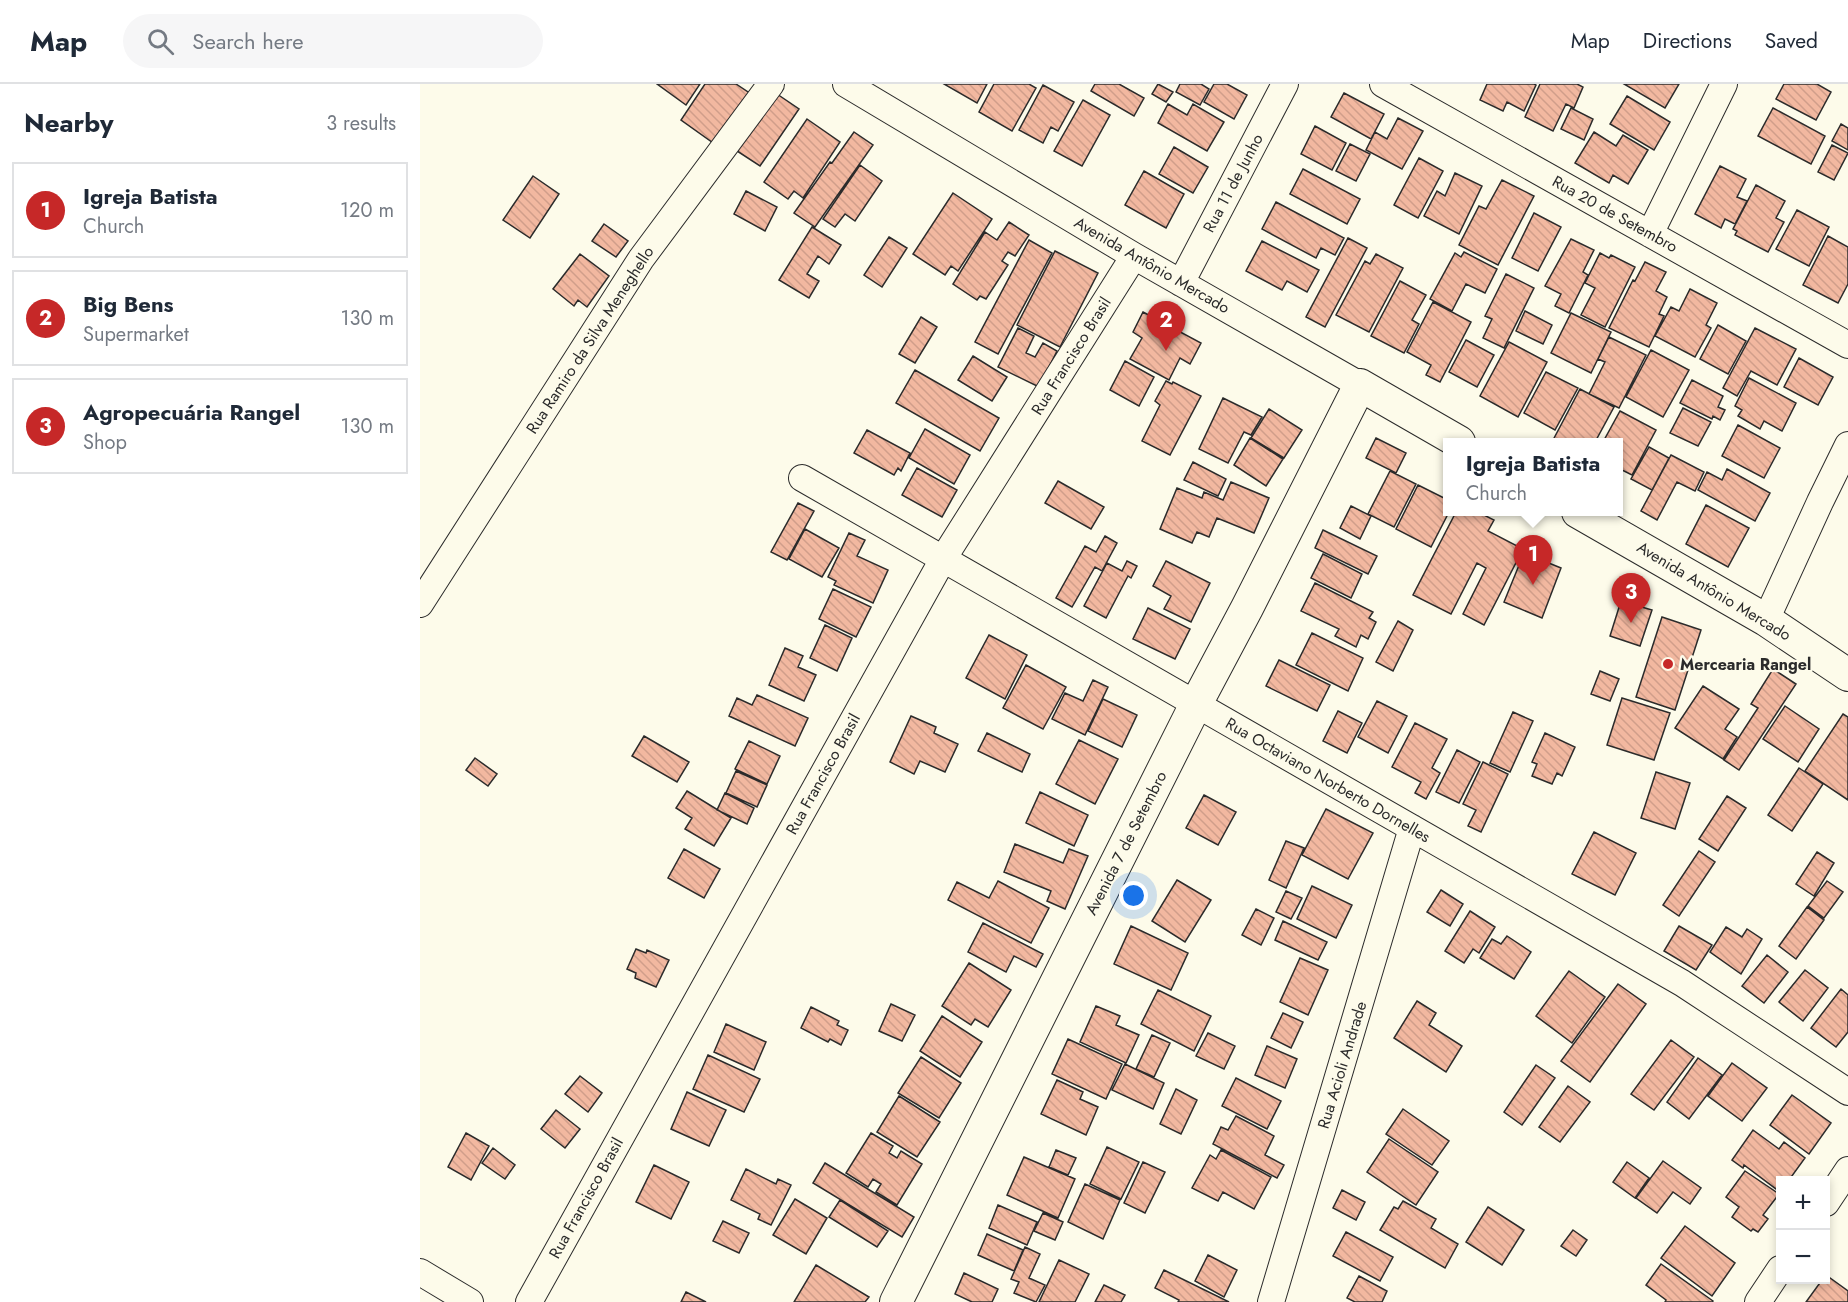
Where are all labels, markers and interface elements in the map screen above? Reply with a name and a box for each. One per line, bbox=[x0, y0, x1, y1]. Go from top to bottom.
search box bbox=[123, 14, 543, 68]
text: Map bbox=[30, 21, 87, 62]
icon: search bbox=[144, 25, 177, 58]
text: Search here bbox=[192, 25, 304, 57]
text: Map bbox=[1571, 26, 1610, 56]
text: Directions bbox=[1643, 26, 1732, 56]
text: Saved bbox=[1765, 26, 1818, 56]
text: Nearby bbox=[24, 104, 113, 142]
text: 3 results bbox=[326, 109, 396, 138]
street label: Rua 11 de Junho bbox=[1197, 129, 1269, 237]
street label: Rua 20 de Setembro bbox=[1548, 170, 1682, 258]
text: Igreja Batista bbox=[83, 180, 218, 212]
text: 1 bbox=[40, 196, 51, 225]
text: 120 m bbox=[340, 196, 394, 225]
street label: Avenida Antônio Mercado bbox=[1070, 211, 1234, 319]
text: Church bbox=[83, 212, 144, 241]
street label: Rua Ramiro da Silva Meneghello bbox=[521, 242, 660, 438]
text: Big Bens bbox=[83, 288, 174, 320]
street label: Rua Francisco Brasil bbox=[1025, 293, 1117, 419]
pin: 2 bbox=[1146, 302, 1186, 351]
text: 2 bbox=[39, 304, 52, 333]
text: 130 m bbox=[340, 304, 394, 333]
text: Supermarket bbox=[83, 320, 189, 349]
text: Agropecuária Rangel bbox=[83, 396, 300, 428]
text: 3 bbox=[39, 412, 52, 441]
text: 130 m bbox=[340, 412, 394, 441]
text: Shop bbox=[83, 428, 127, 457]
popup bbox=[1443, 438, 1623, 516]
text: Igreja Batista bbox=[1466, 447, 1600, 479]
text: Church bbox=[1466, 479, 1527, 508]
pin: 1 bbox=[1514, 536, 1552, 585]
street label: Avenida Antônio Mercado bbox=[1633, 536, 1796, 646]
pin: 3 bbox=[1612, 574, 1650, 623]
place label: Mercearia Rangel bbox=[1680, 653, 1811, 676]
marker: Mercearia Rangel bbox=[1661, 657, 1675, 671]
street label: Rua Francisco Brasil bbox=[780, 709, 866, 839]
street label: Rua Octaviano Norberto Dornelles bbox=[1221, 712, 1435, 848]
street label: Avenida 7 de Setembro bbox=[1080, 767, 1172, 919]
your location bbox=[1119, 881, 1148, 910]
street label: Rua Acioli Andrade bbox=[1312, 998, 1372, 1132]
street label: Rua Francisco Brasil bbox=[543, 1133, 629, 1263]
map controls bbox=[1776, 1176, 1830, 1284]
button: + bbox=[1776, 1176, 1830, 1230]
button: − bbox=[1776, 1230, 1830, 1284]

